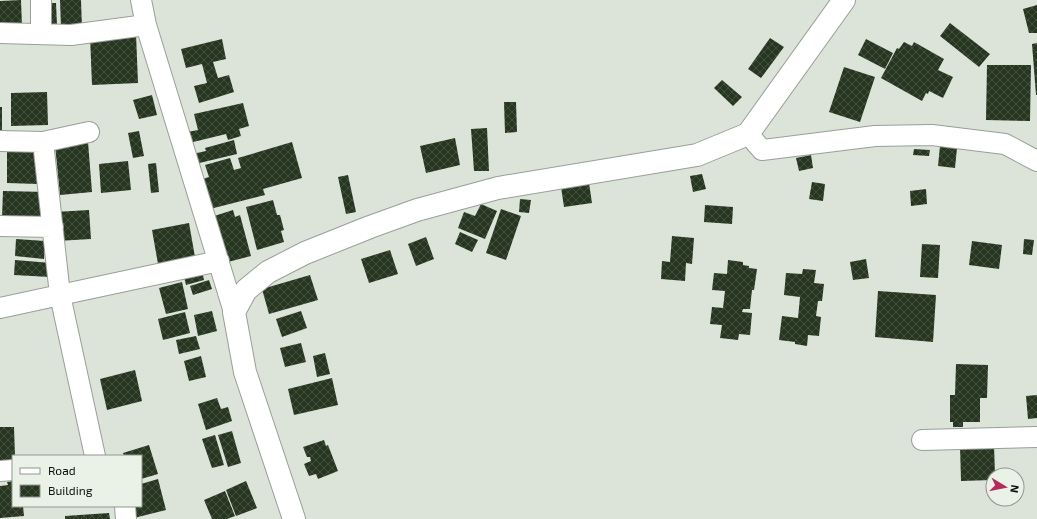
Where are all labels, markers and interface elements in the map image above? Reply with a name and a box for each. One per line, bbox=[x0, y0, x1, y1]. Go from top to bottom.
legend bbox=[12, 455, 142, 507]
text: Road bbox=[48, 463, 76, 477]
north arrow bbox=[985, 467, 1025, 507]
text: Building bbox=[48, 483, 93, 497]
text: N bbox=[1008, 484, 1022, 494]

